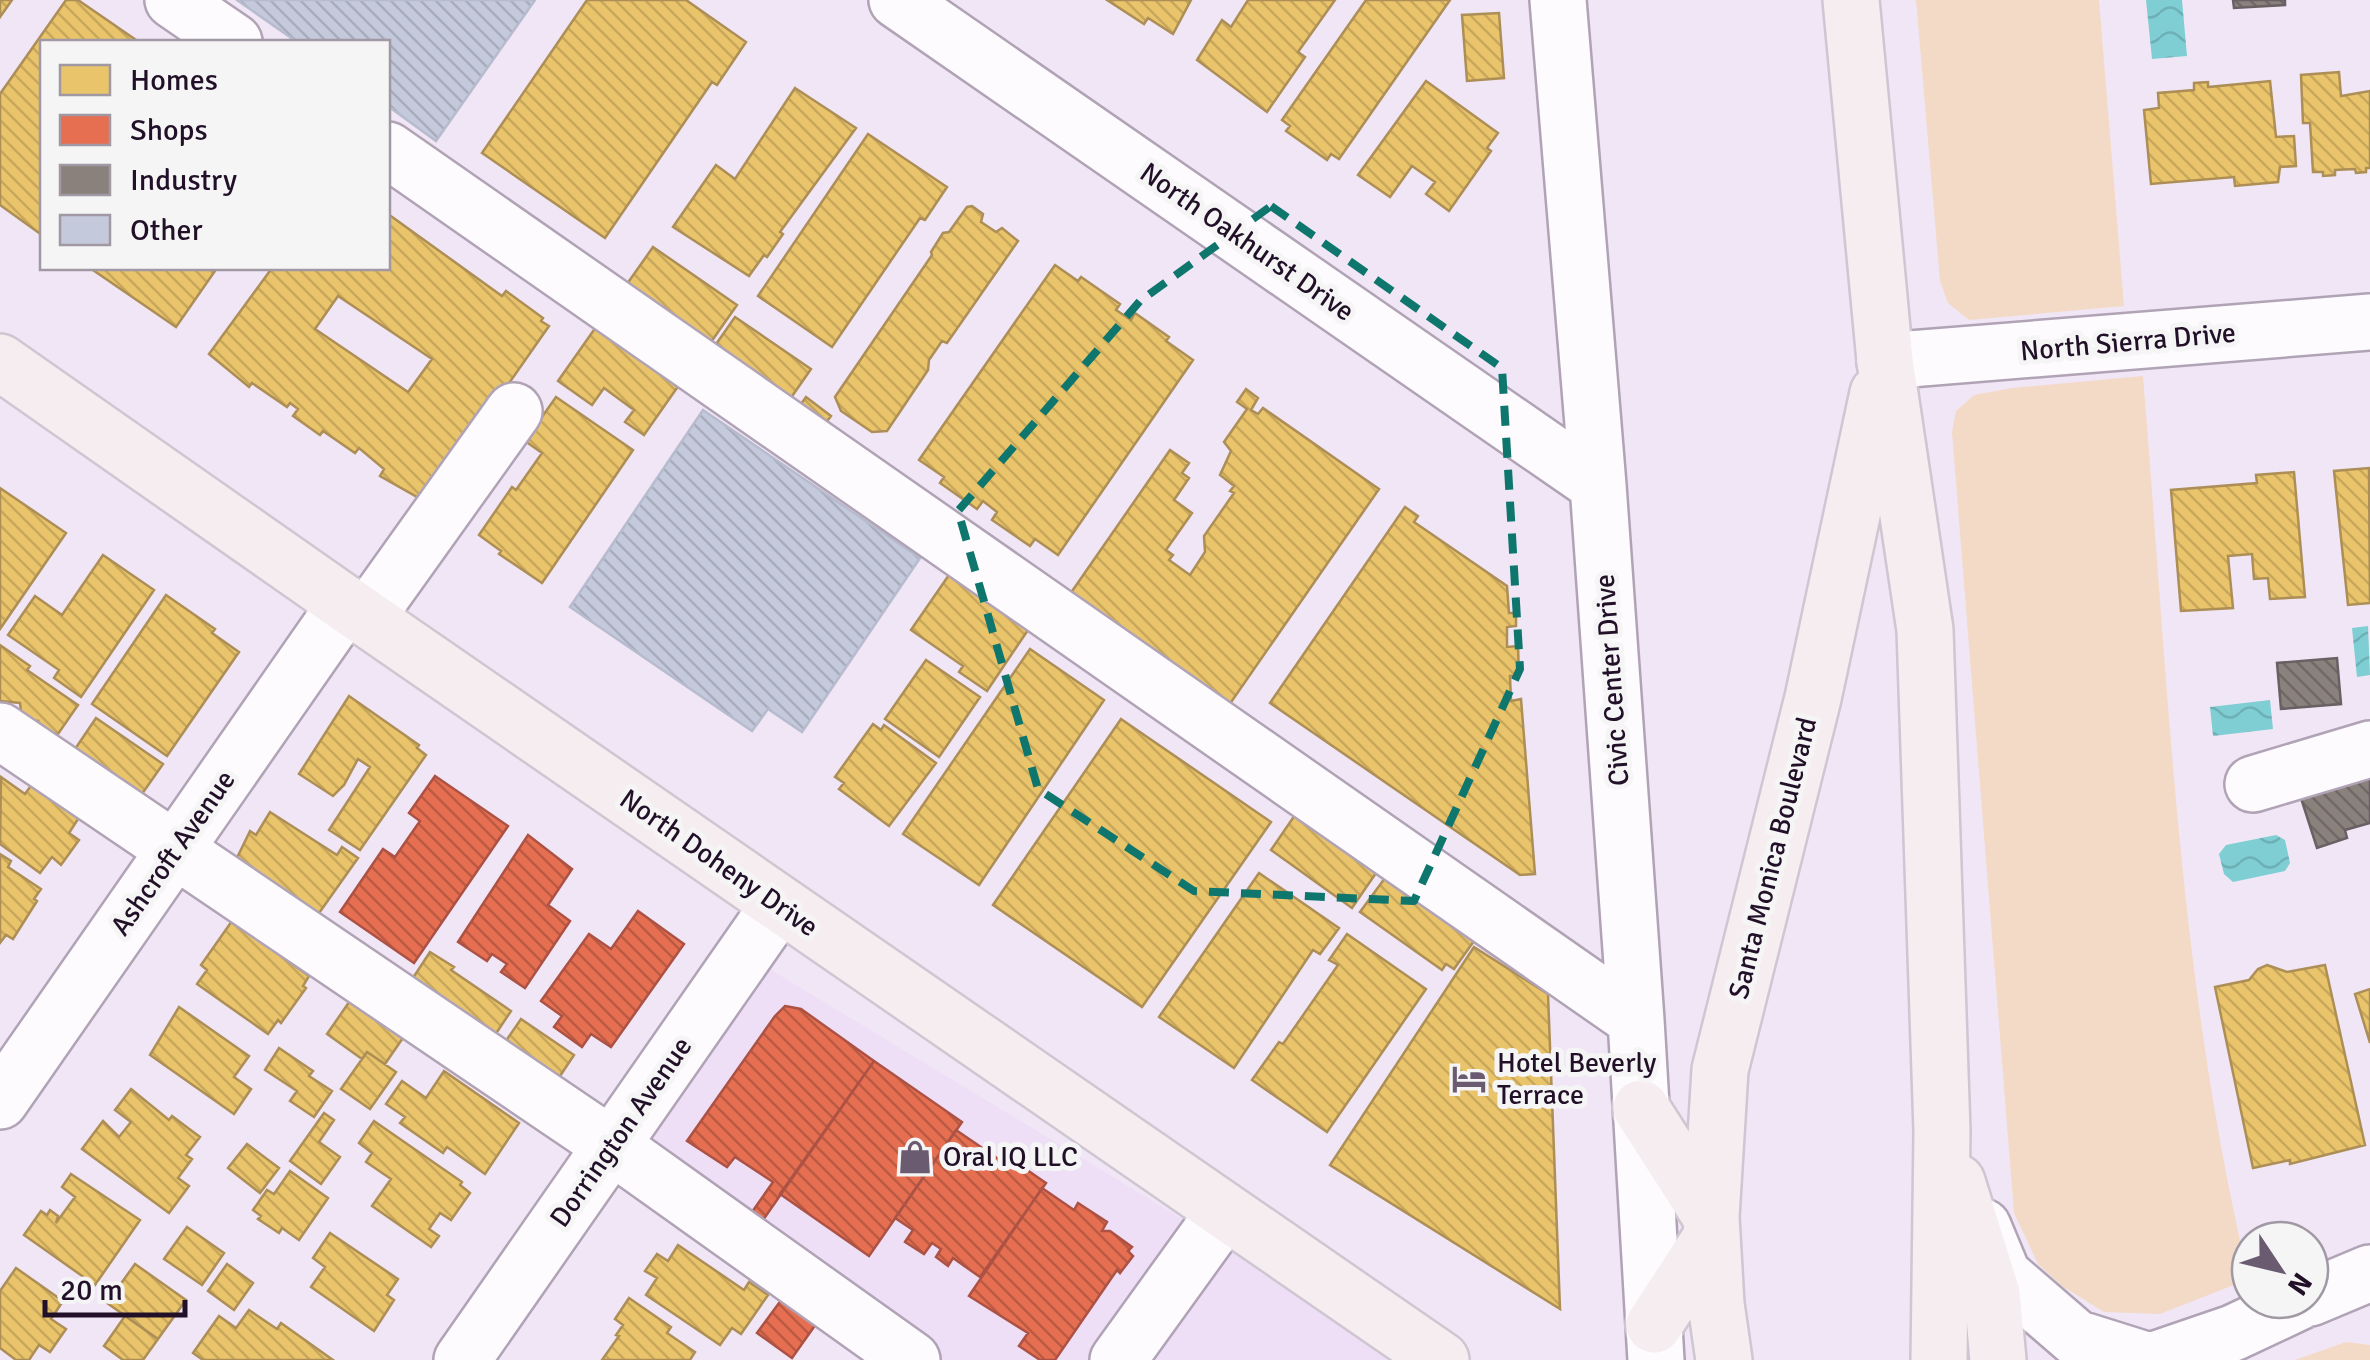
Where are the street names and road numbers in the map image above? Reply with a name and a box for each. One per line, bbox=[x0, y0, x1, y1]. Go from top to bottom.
street label: North Oakhurst Drive bbox=[1133, 155, 1361, 329]
street label: North Sierra Drive bbox=[2019, 316, 2237, 368]
street label: Civic Center Drive bbox=[1588, 573, 1636, 787]
street label: Santa Monica Boulevard bbox=[1722, 714, 1824, 1002]
street label: Ashcroft Avenue bbox=[103, 764, 243, 942]
street label: North Doheny Drive bbox=[613, 782, 825, 944]
street label: Dorrington Avenue bbox=[543, 1030, 699, 1234]

